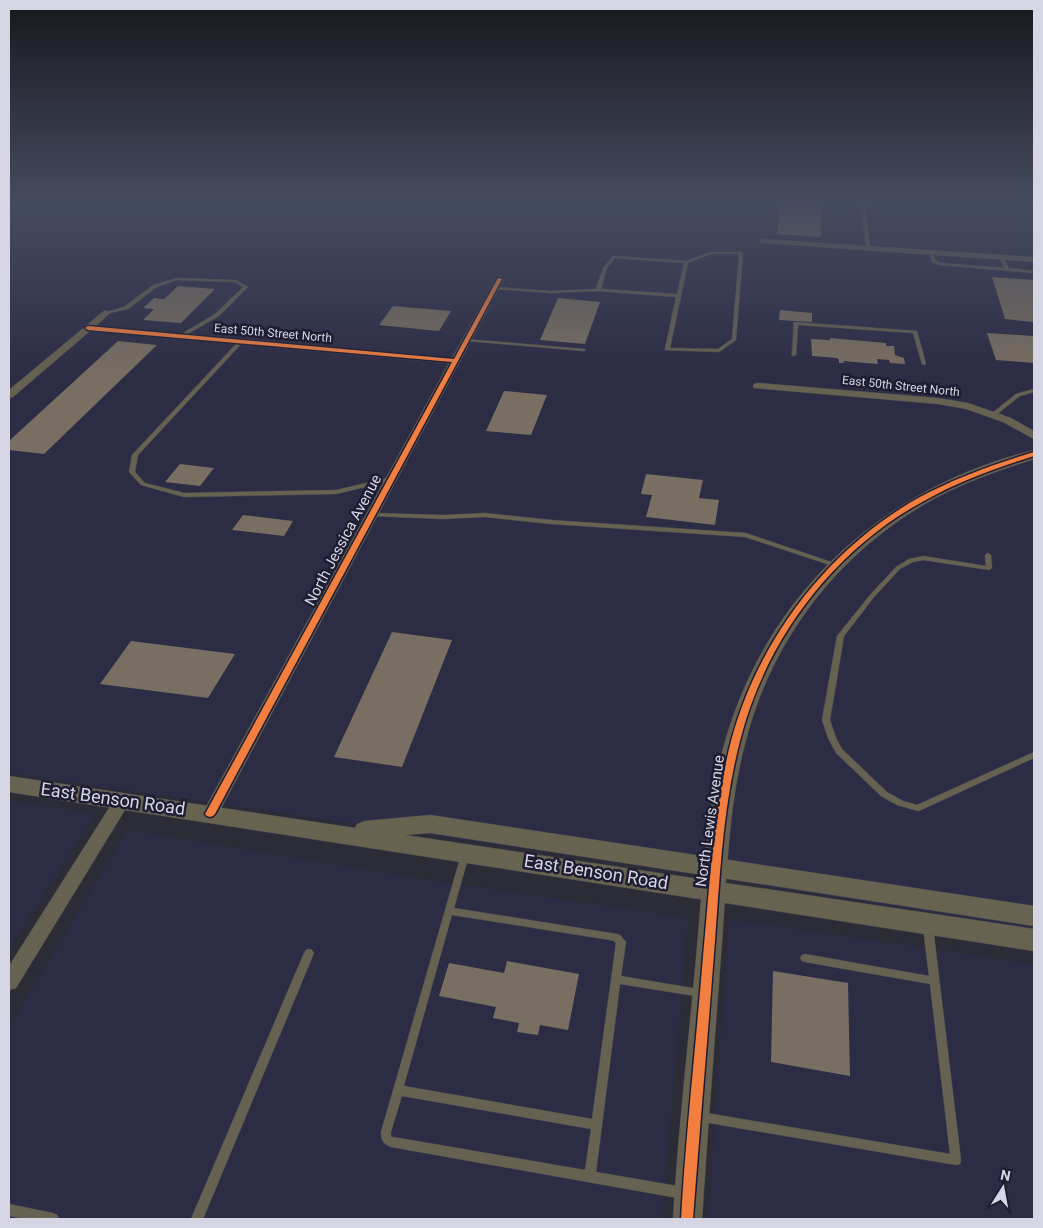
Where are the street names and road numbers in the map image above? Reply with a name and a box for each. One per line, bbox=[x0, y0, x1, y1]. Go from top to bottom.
street label: East 50th Street North bbox=[213, 321, 333, 345]
street label: East 50th Street North bbox=[841, 373, 961, 399]
street label: North Jessica Avenue bbox=[301, 471, 385, 609]
street label: North Lewis Avenue bbox=[692, 754, 728, 888]
street label: East Benson Road bbox=[39, 778, 187, 819]
street label: East Benson Road bbox=[523, 850, 670, 893]

